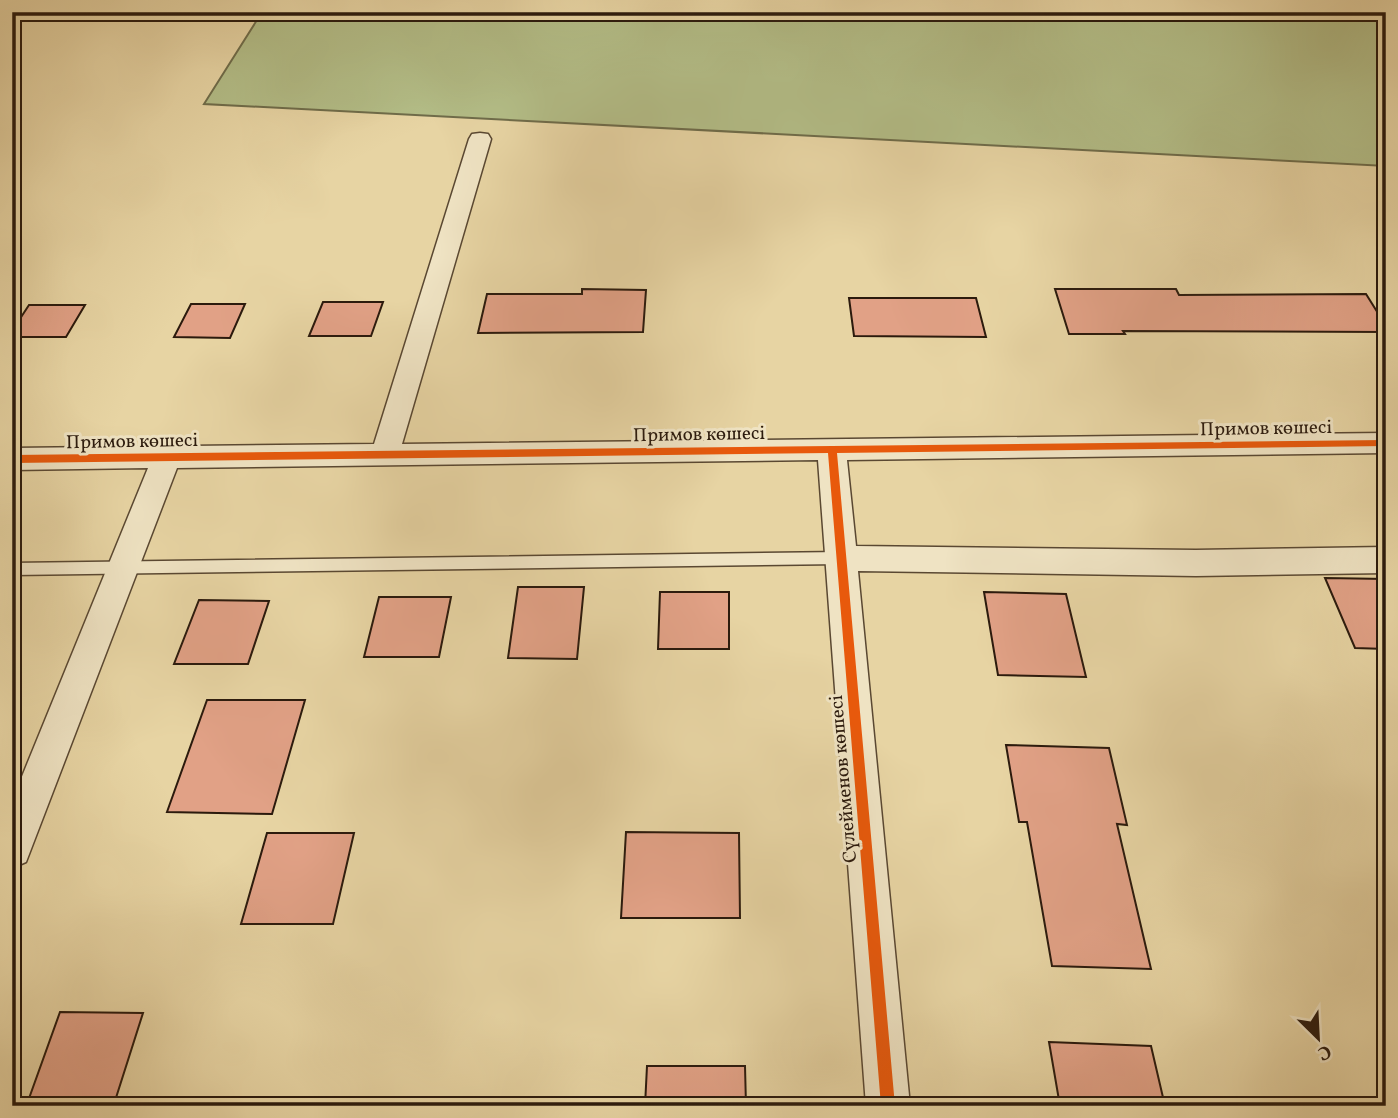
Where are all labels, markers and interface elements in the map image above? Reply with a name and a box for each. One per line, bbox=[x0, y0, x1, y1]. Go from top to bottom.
street label: Примов көшесі bbox=[1200, 415, 1333, 443]
street label: Примов көшесі bbox=[633, 421, 766, 449]
street label: Примов көшесі bbox=[66, 428, 199, 456]
street label: Сүлейменов көшесі bbox=[824, 694, 864, 864]
north arrow bbox=[1282, 1002, 1352, 1072]
text: С bbox=[1313, 1037, 1335, 1066]

